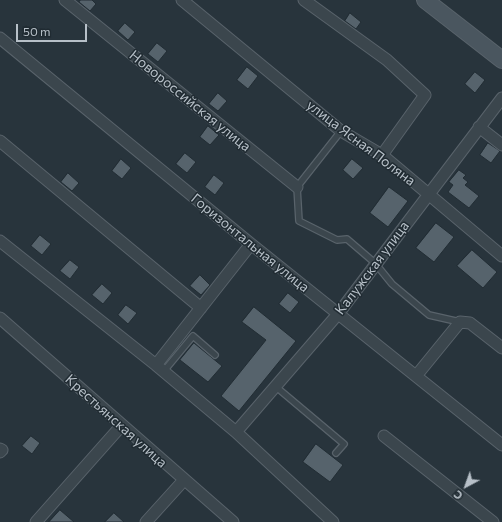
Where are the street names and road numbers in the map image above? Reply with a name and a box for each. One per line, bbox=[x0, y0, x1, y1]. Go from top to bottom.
street label: Новороссийская улица bbox=[126, 47, 254, 155]
street label: улица Ясная Поляна bbox=[303, 97, 419, 189]
street label: Горизонтальная улица bbox=[188, 190, 312, 296]
street label: Калужская улица bbox=[331, 218, 413, 318]
street label: Крестьянская улица bbox=[62, 371, 170, 471]

